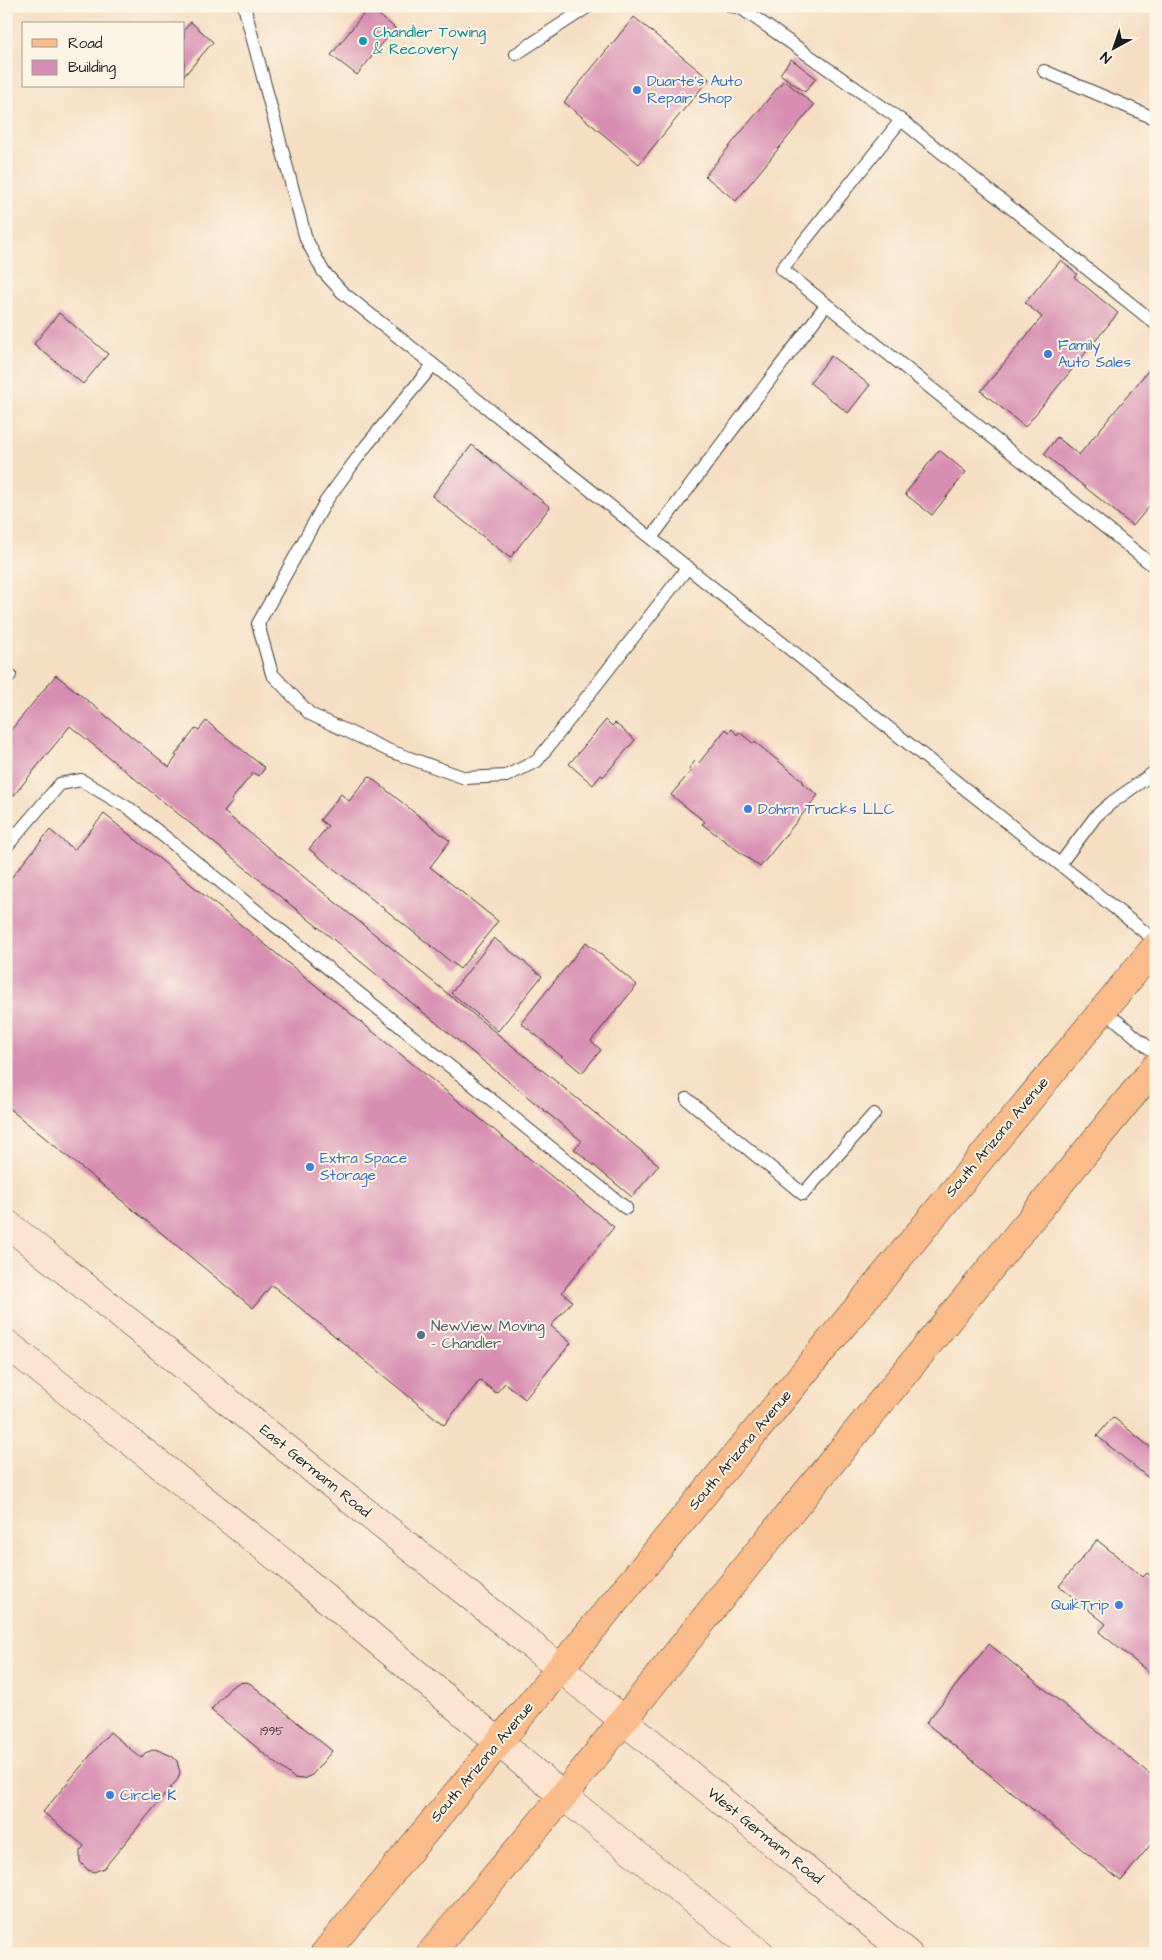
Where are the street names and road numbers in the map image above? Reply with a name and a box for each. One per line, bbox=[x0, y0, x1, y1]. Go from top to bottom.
street label: South Arizona Avenue bbox=[940, 1072, 1054, 1202]
street label: South Arizona Avenue bbox=[683, 1385, 797, 1515]
street label: East Germann Road bbox=[255, 1420, 375, 1523]
street label: South Arizona Avenue bbox=[425, 1697, 539, 1827]
street label: West Germann Road bbox=[703, 1783, 828, 1889]

